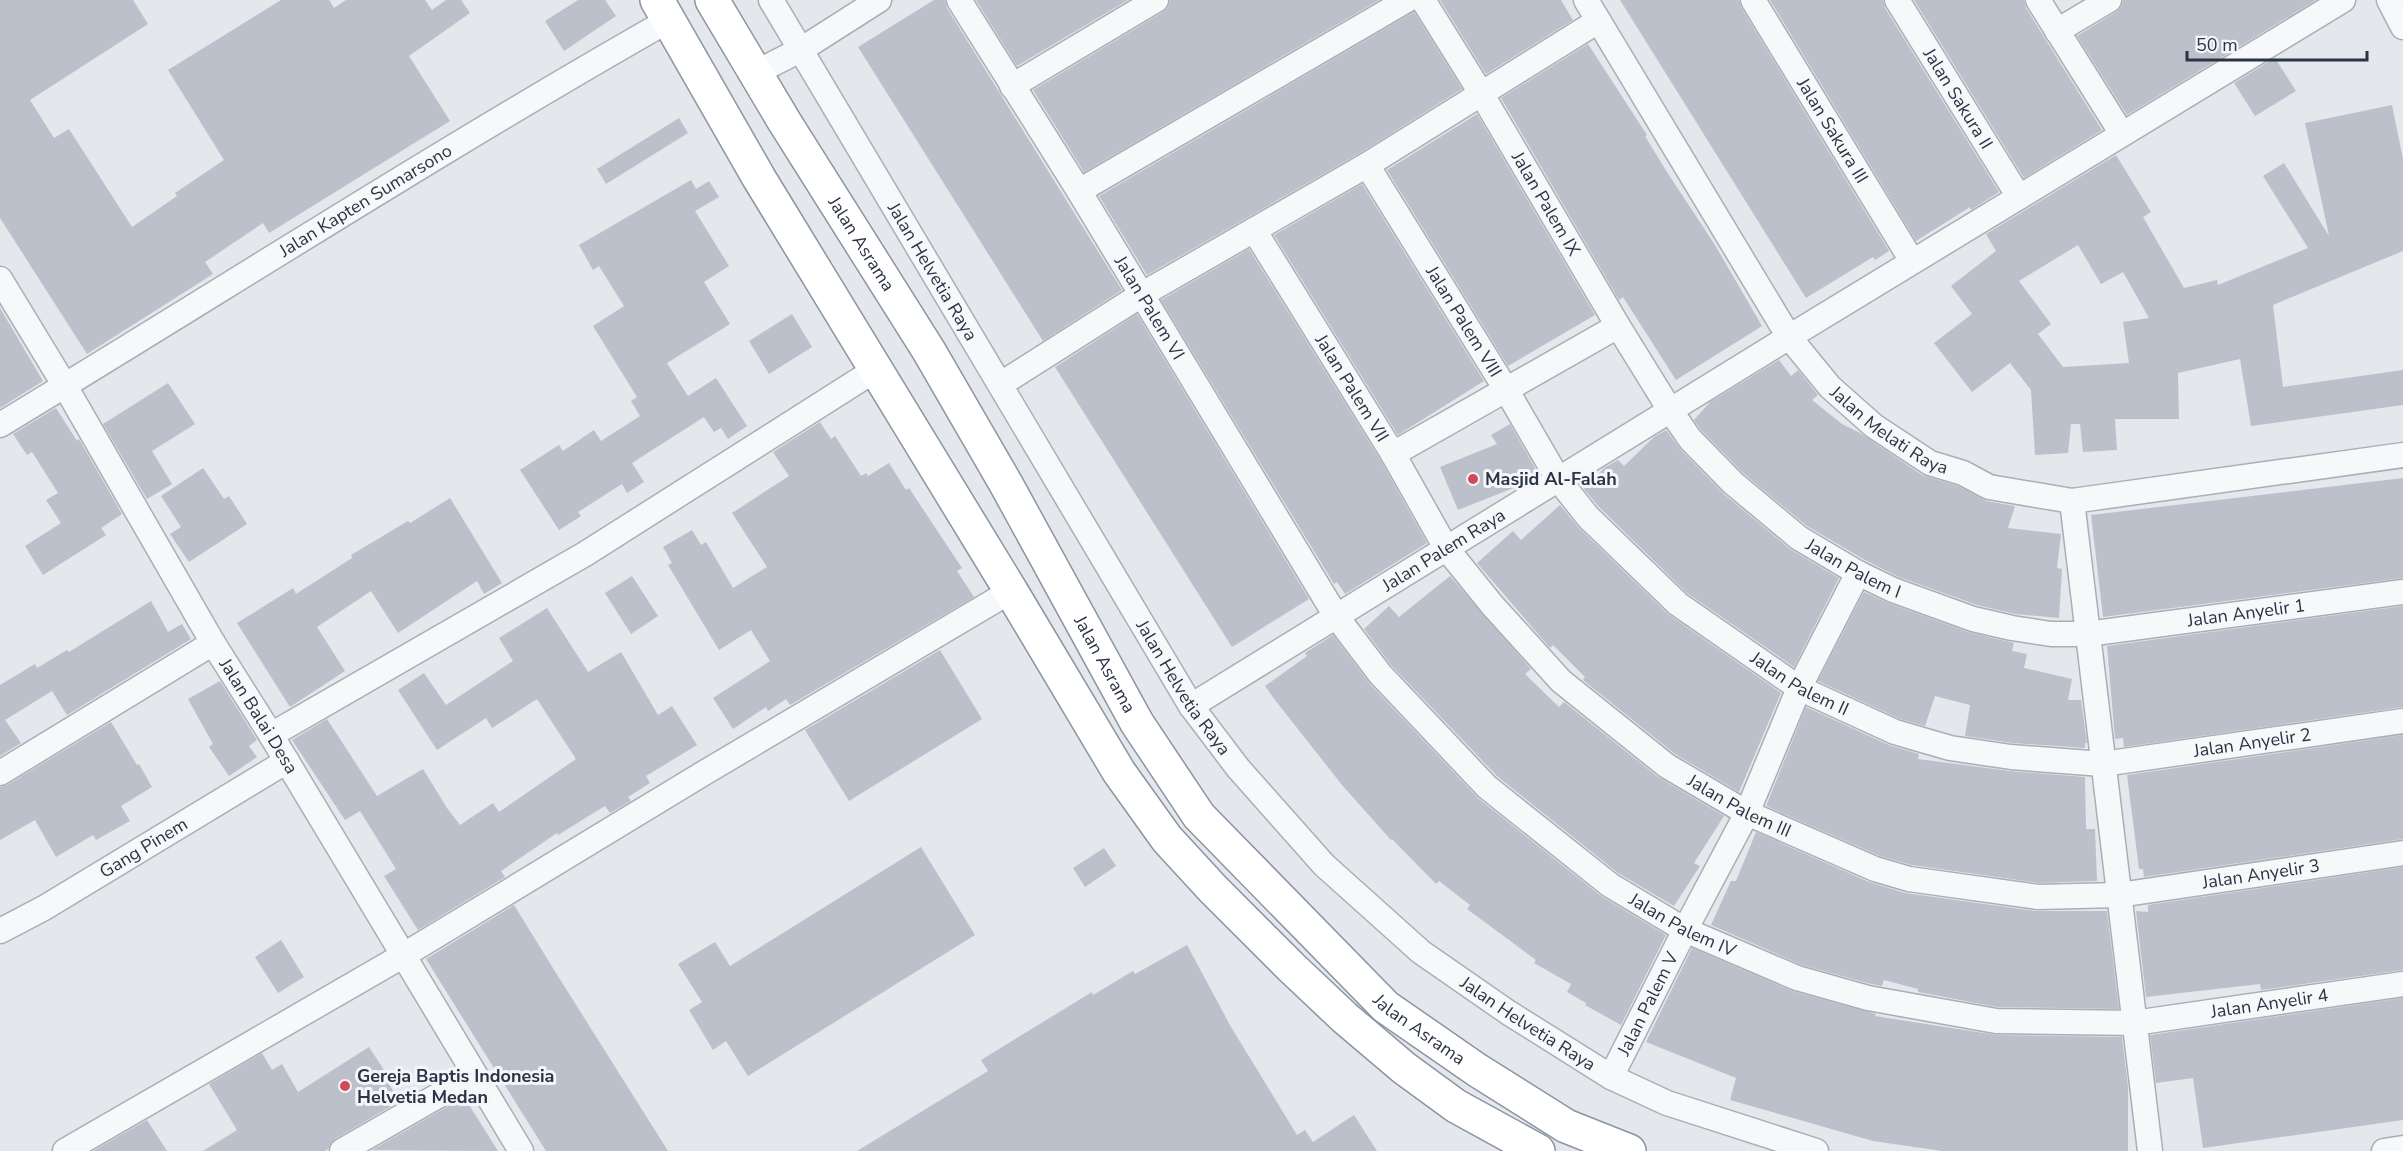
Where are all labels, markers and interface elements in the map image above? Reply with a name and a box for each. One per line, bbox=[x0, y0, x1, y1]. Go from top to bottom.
scale bar bbox=[2187, 24, 2367, 62]
text: 50 m bbox=[2196, 33, 2238, 57]
street label: Jalan Sakura II bbox=[1917, 43, 1998, 154]
street label: Jalan Sakura III bbox=[1791, 73, 1874, 188]
street label: Jalan Kapten Sumarsono bbox=[274, 138, 456, 263]
street label: Jalan Palem IX bbox=[1506, 146, 1586, 260]
street label: Jalan Asrama bbox=[822, 191, 900, 296]
street label: Jalan Helvetia Raya bbox=[882, 197, 983, 345]
street label: Jalan Palem VI bbox=[1108, 250, 1190, 364]
street label: Jalan Palem VIII bbox=[1420, 260, 1507, 382]
street label: Jalan Palem VII bbox=[1309, 329, 1394, 446]
street label: Jalan Melati Raya bbox=[1824, 380, 1951, 480]
place label: Masjid Al-Falah bbox=[1485, 467, 1617, 491]
marker: Masjid Al-Falah bbox=[1466, 472, 1480, 486]
street label: Jalan Palem Raya bbox=[1377, 503, 1510, 598]
street label: Jalan Palem I bbox=[1801, 532, 1904, 604]
street label: Jalan Anyelir 1 bbox=[2185, 593, 2306, 633]
street label: Jalan Asrama bbox=[1068, 610, 1141, 717]
street label: Jalan Helvetia Raya bbox=[1130, 615, 1236, 760]
street label: Jalan Palem II bbox=[1745, 645, 1853, 721]
street label: Jalan Balai Desa bbox=[213, 653, 304, 778]
street label: Jalan Anyelir 2 bbox=[2191, 722, 2313, 763]
street label: Jalan Palem III bbox=[1682, 768, 1795, 843]
street label: Gang Pinem bbox=[95, 812, 192, 884]
street label: Jalan Anyelir 3 bbox=[2200, 853, 2321, 895]
street label: Jalan Palem IV bbox=[1624, 887, 1740, 963]
street label: Jalan Palem V bbox=[1611, 947, 1684, 1060]
street label: Jalan Helvetia Raya bbox=[1455, 970, 1600, 1076]
street label: Jalan Anyelir 4 bbox=[2208, 983, 2330, 1024]
street label: Jalan Asrama bbox=[1367, 988, 1470, 1070]
place label: Gereja Baptis Indonesia Helvetia Medan bbox=[357, 1064, 554, 1109]
marker: Gereja Baptis Indonesia Helvetia Medan bbox=[338, 1079, 352, 1093]

